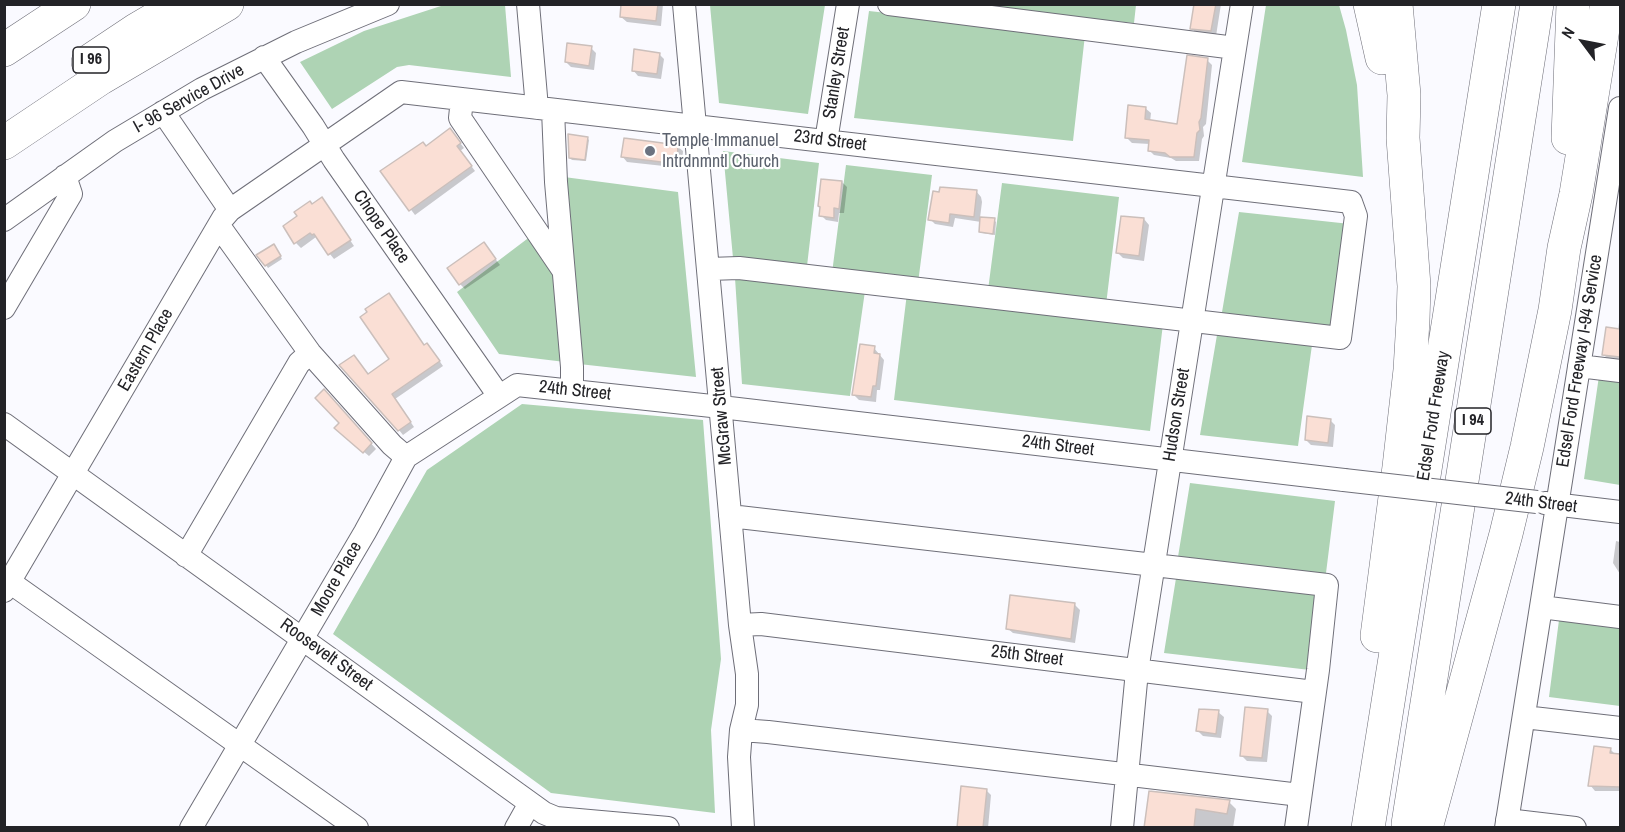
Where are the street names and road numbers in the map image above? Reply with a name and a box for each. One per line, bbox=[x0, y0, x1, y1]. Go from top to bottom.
street label: Stanley Street bbox=[819, 26, 855, 120]
road number: I 96 bbox=[73, 47, 109, 73]
street label: I- 96 Service Drive bbox=[130, 60, 248, 138]
street label: 23rd Street bbox=[792, 126, 868, 156]
street label: Chope Place bbox=[348, 186, 414, 268]
street label: Edsel Ford Freeway I-94 Service bbox=[1553, 253, 1607, 469]
street label: Eastern Place bbox=[114, 305, 178, 395]
street label: Edsel Ford Freeway bbox=[1413, 349, 1455, 483]
street label: McGraw Street bbox=[707, 366, 737, 466]
street label: Hudson Street bbox=[1159, 367, 1195, 463]
street label: 24th Street bbox=[538, 376, 612, 406]
road number: I 94 bbox=[1455, 408, 1491, 434]
street label: 24th Street bbox=[1021, 431, 1095, 461]
street label: 24th Street bbox=[1504, 488, 1578, 518]
street label: Moore Place bbox=[307, 538, 367, 620]
street label: Roosevelt Street bbox=[276, 614, 376, 696]
street label: 25th Street bbox=[990, 641, 1064, 671]

